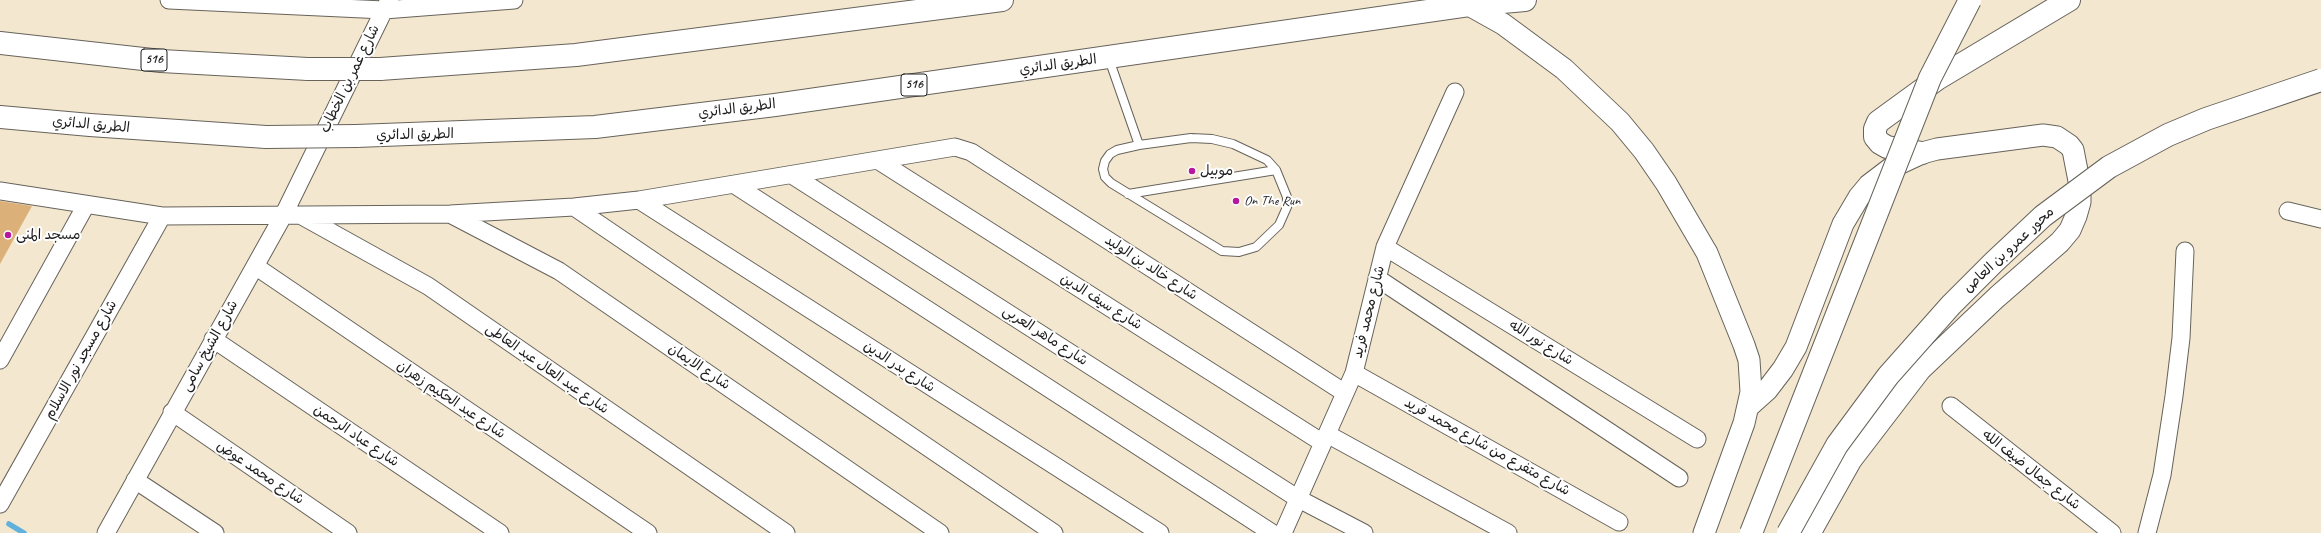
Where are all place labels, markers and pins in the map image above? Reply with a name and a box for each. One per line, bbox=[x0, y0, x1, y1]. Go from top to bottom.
place label: موبيل bbox=[1200, 163, 1233, 179]
marker: موبيل bbox=[1187, 166, 1197, 176]
place label: On The Run bbox=[1244, 193, 1300, 209]
marker: On The Run bbox=[1231, 196, 1241, 206]
place label: مسجد المنى bbox=[16, 227, 80, 243]
marker: مسجد المنى bbox=[3, 230, 13, 240]

